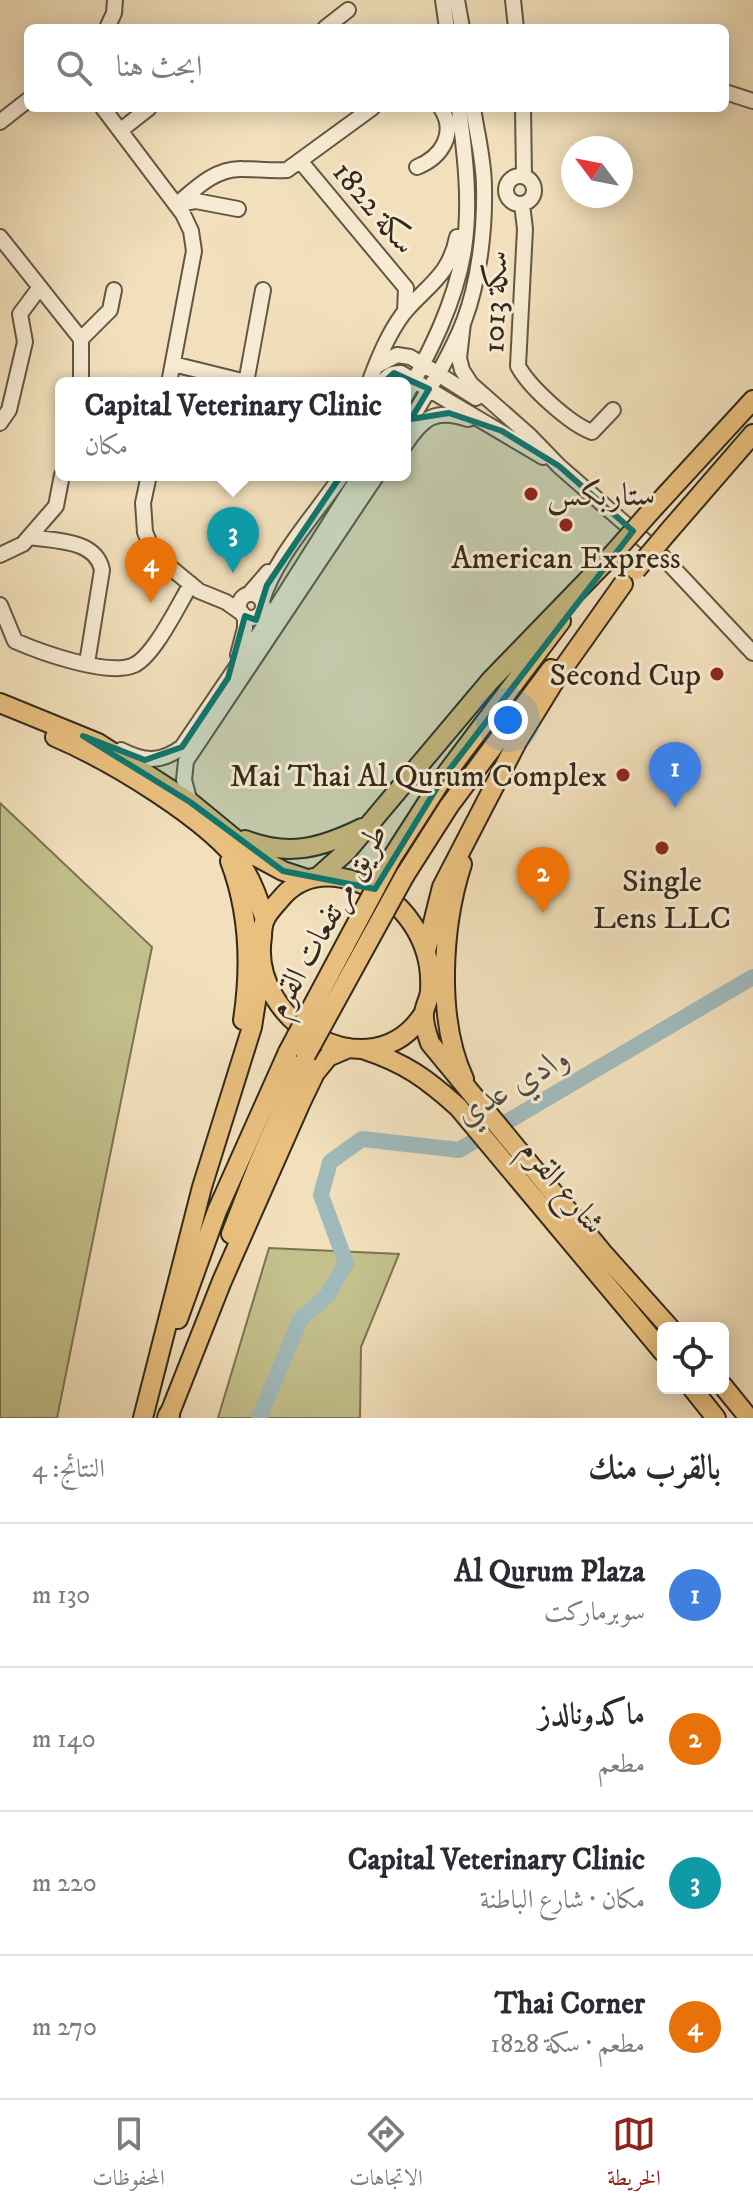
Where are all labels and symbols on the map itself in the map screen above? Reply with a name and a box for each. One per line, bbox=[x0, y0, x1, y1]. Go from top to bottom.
north arrow bbox=[561, 136, 633, 208]
street label: سكة 1822 bbox=[323, 153, 424, 263]
street label: سكة 1013 bbox=[474, 250, 518, 354]
place label: ستاربكس bbox=[547, 476, 655, 516]
marker: ستاربكس bbox=[522, 485, 540, 503]
pin: 3 bbox=[207, 507, 259, 573]
marker: American Express bbox=[557, 516, 575, 534]
pin: 4 bbox=[125, 537, 177, 603]
place label: American Express bbox=[451, 539, 681, 579]
place label: Second Cup bbox=[549, 656, 701, 696]
marker: Second Cup bbox=[708, 665, 726, 683]
your location bbox=[488, 700, 528, 740]
pin: 1 bbox=[649, 742, 701, 808]
place label: Mai Thai Al Qurum Complex bbox=[230, 757, 607, 797]
marker: Mai Thai Al Qurum Complex bbox=[614, 766, 632, 784]
street label: طريق مرتفعات القرم bbox=[258, 817, 403, 1028]
marker: Single Lens LLC bbox=[653, 839, 671, 857]
pin: 2 bbox=[517, 847, 569, 913]
place label: Single Lens LLC bbox=[593, 862, 731, 939]
water label: وادي عدي bbox=[448, 1036, 580, 1139]
street label: شارع القرم bbox=[505, 1131, 613, 1247]

